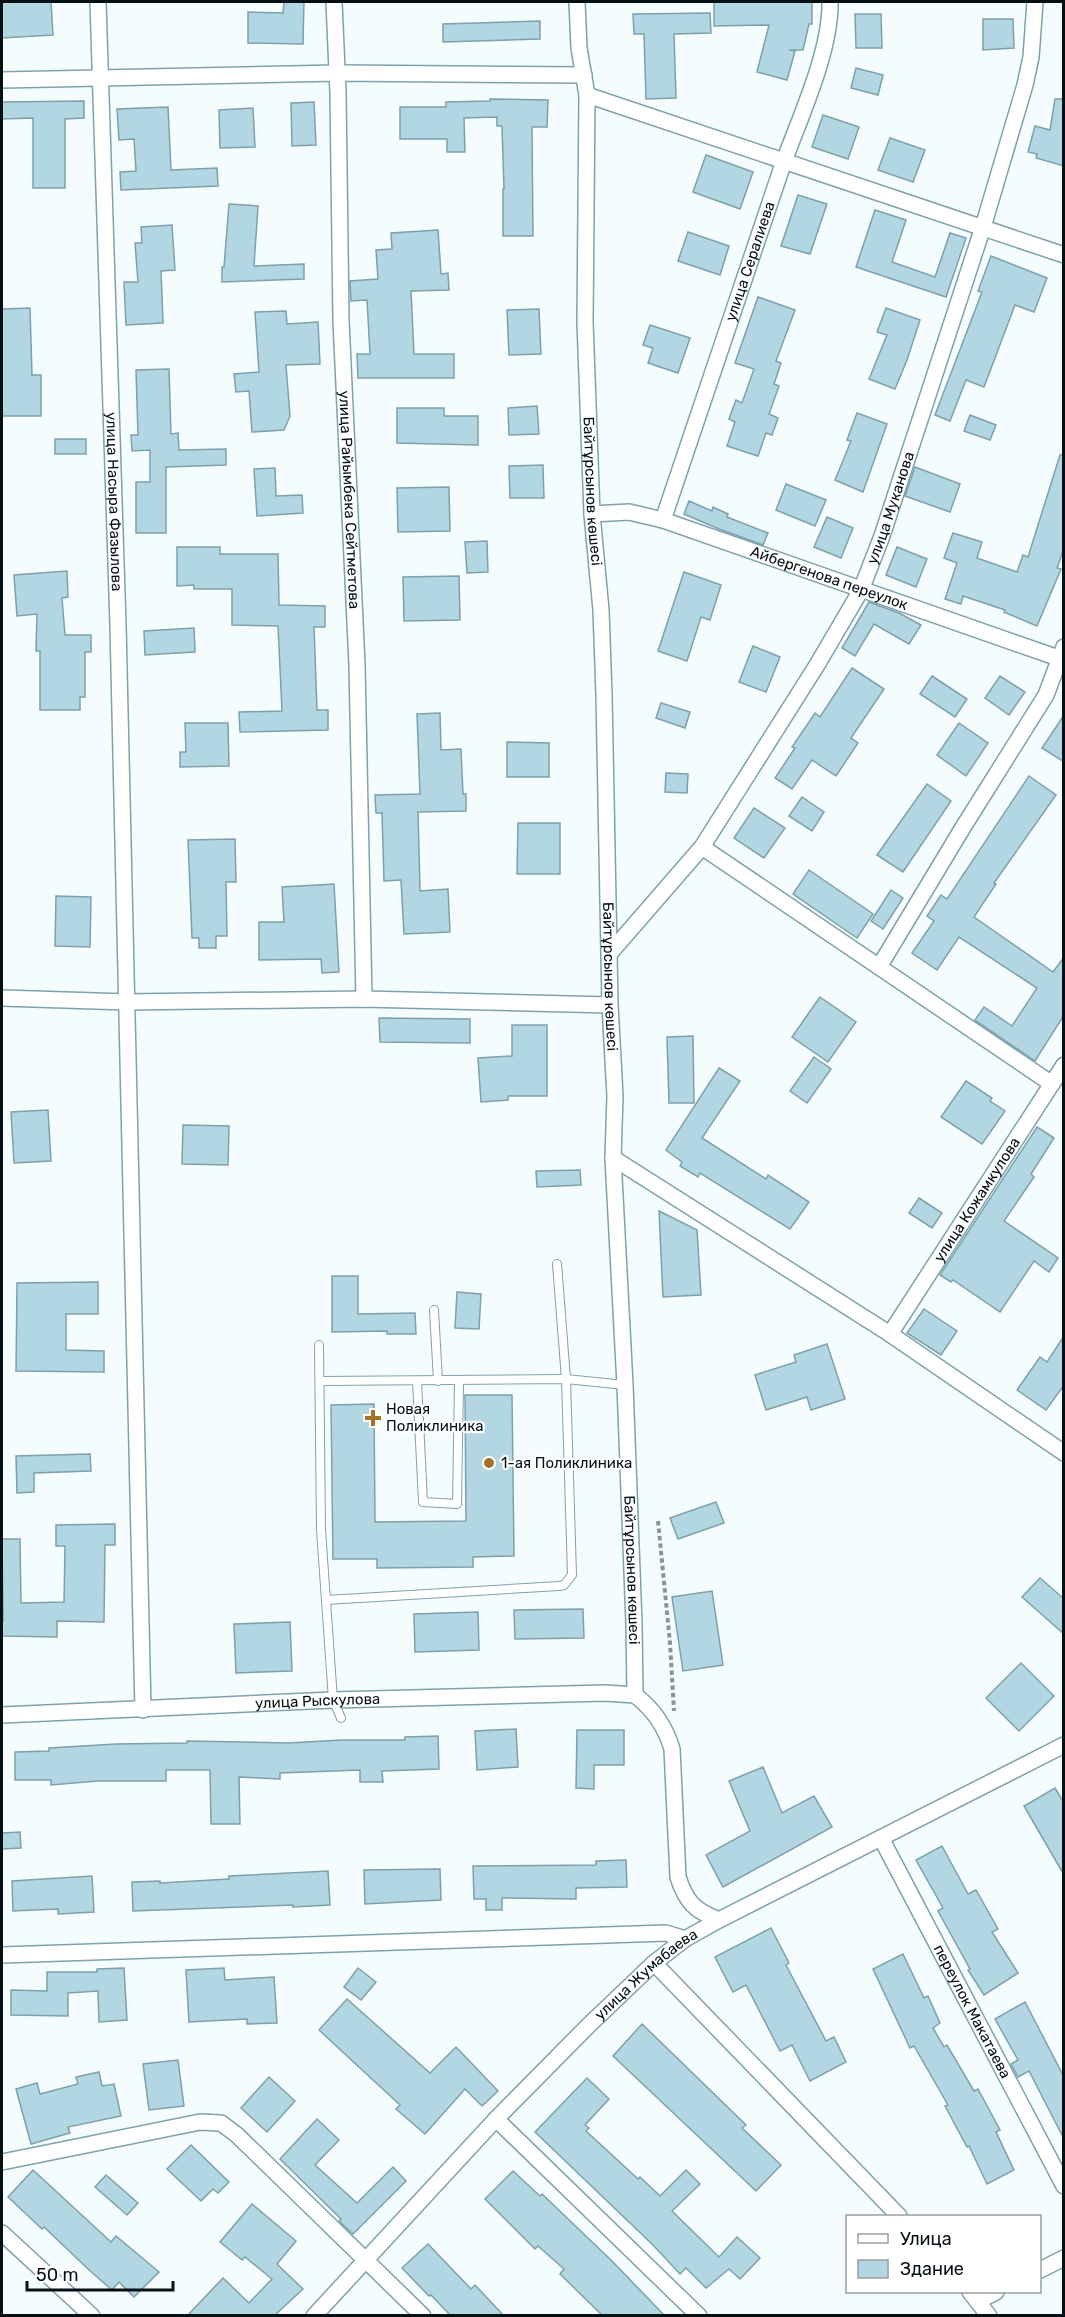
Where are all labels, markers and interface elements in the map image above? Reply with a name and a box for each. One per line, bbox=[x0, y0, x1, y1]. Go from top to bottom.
street label: улица Сералиева bbox=[722, 199, 779, 324]
street label: улица Райымбека Сейтметова bbox=[335, 390, 363, 609]
street label: улица Насыра Фазылова bbox=[102, 412, 126, 592]
street label: Байтұрсынов көшесі bbox=[579, 416, 606, 566]
street label: улица Муканова bbox=[863, 449, 918, 567]
street label: Айбергенова переулок bbox=[748, 542, 910, 614]
street label: Байтұрсынов көшесі bbox=[599, 902, 622, 1052]
street label: улица Кожамкулова bbox=[930, 1134, 1024, 1265]
place label: Новая Поликлиника bbox=[386, 1400, 483, 1435]
marker: Новая Поликлиника bbox=[364, 1409, 382, 1427]
place label: 1-ая Поликлиника bbox=[501, 1454, 632, 1472]
marker: 1-ая Поликлиника bbox=[482, 1456, 496, 1470]
street label: Байтұрсынов көшесі bbox=[620, 1495, 643, 1645]
street label: улица Рыскулова bbox=[255, 1690, 381, 1713]
street label: улица Жумабаева bbox=[591, 1925, 701, 2024]
street label: переулок Макатаева bbox=[930, 1941, 1015, 2082]
legend bbox=[846, 2215, 1041, 2293]
text: Улица bbox=[900, 2228, 952, 2250]
scale bar bbox=[27, 2254, 172, 2292]
text: Здание bbox=[900, 2258, 964, 2280]
text: 50 m bbox=[36, 2264, 79, 2286]

